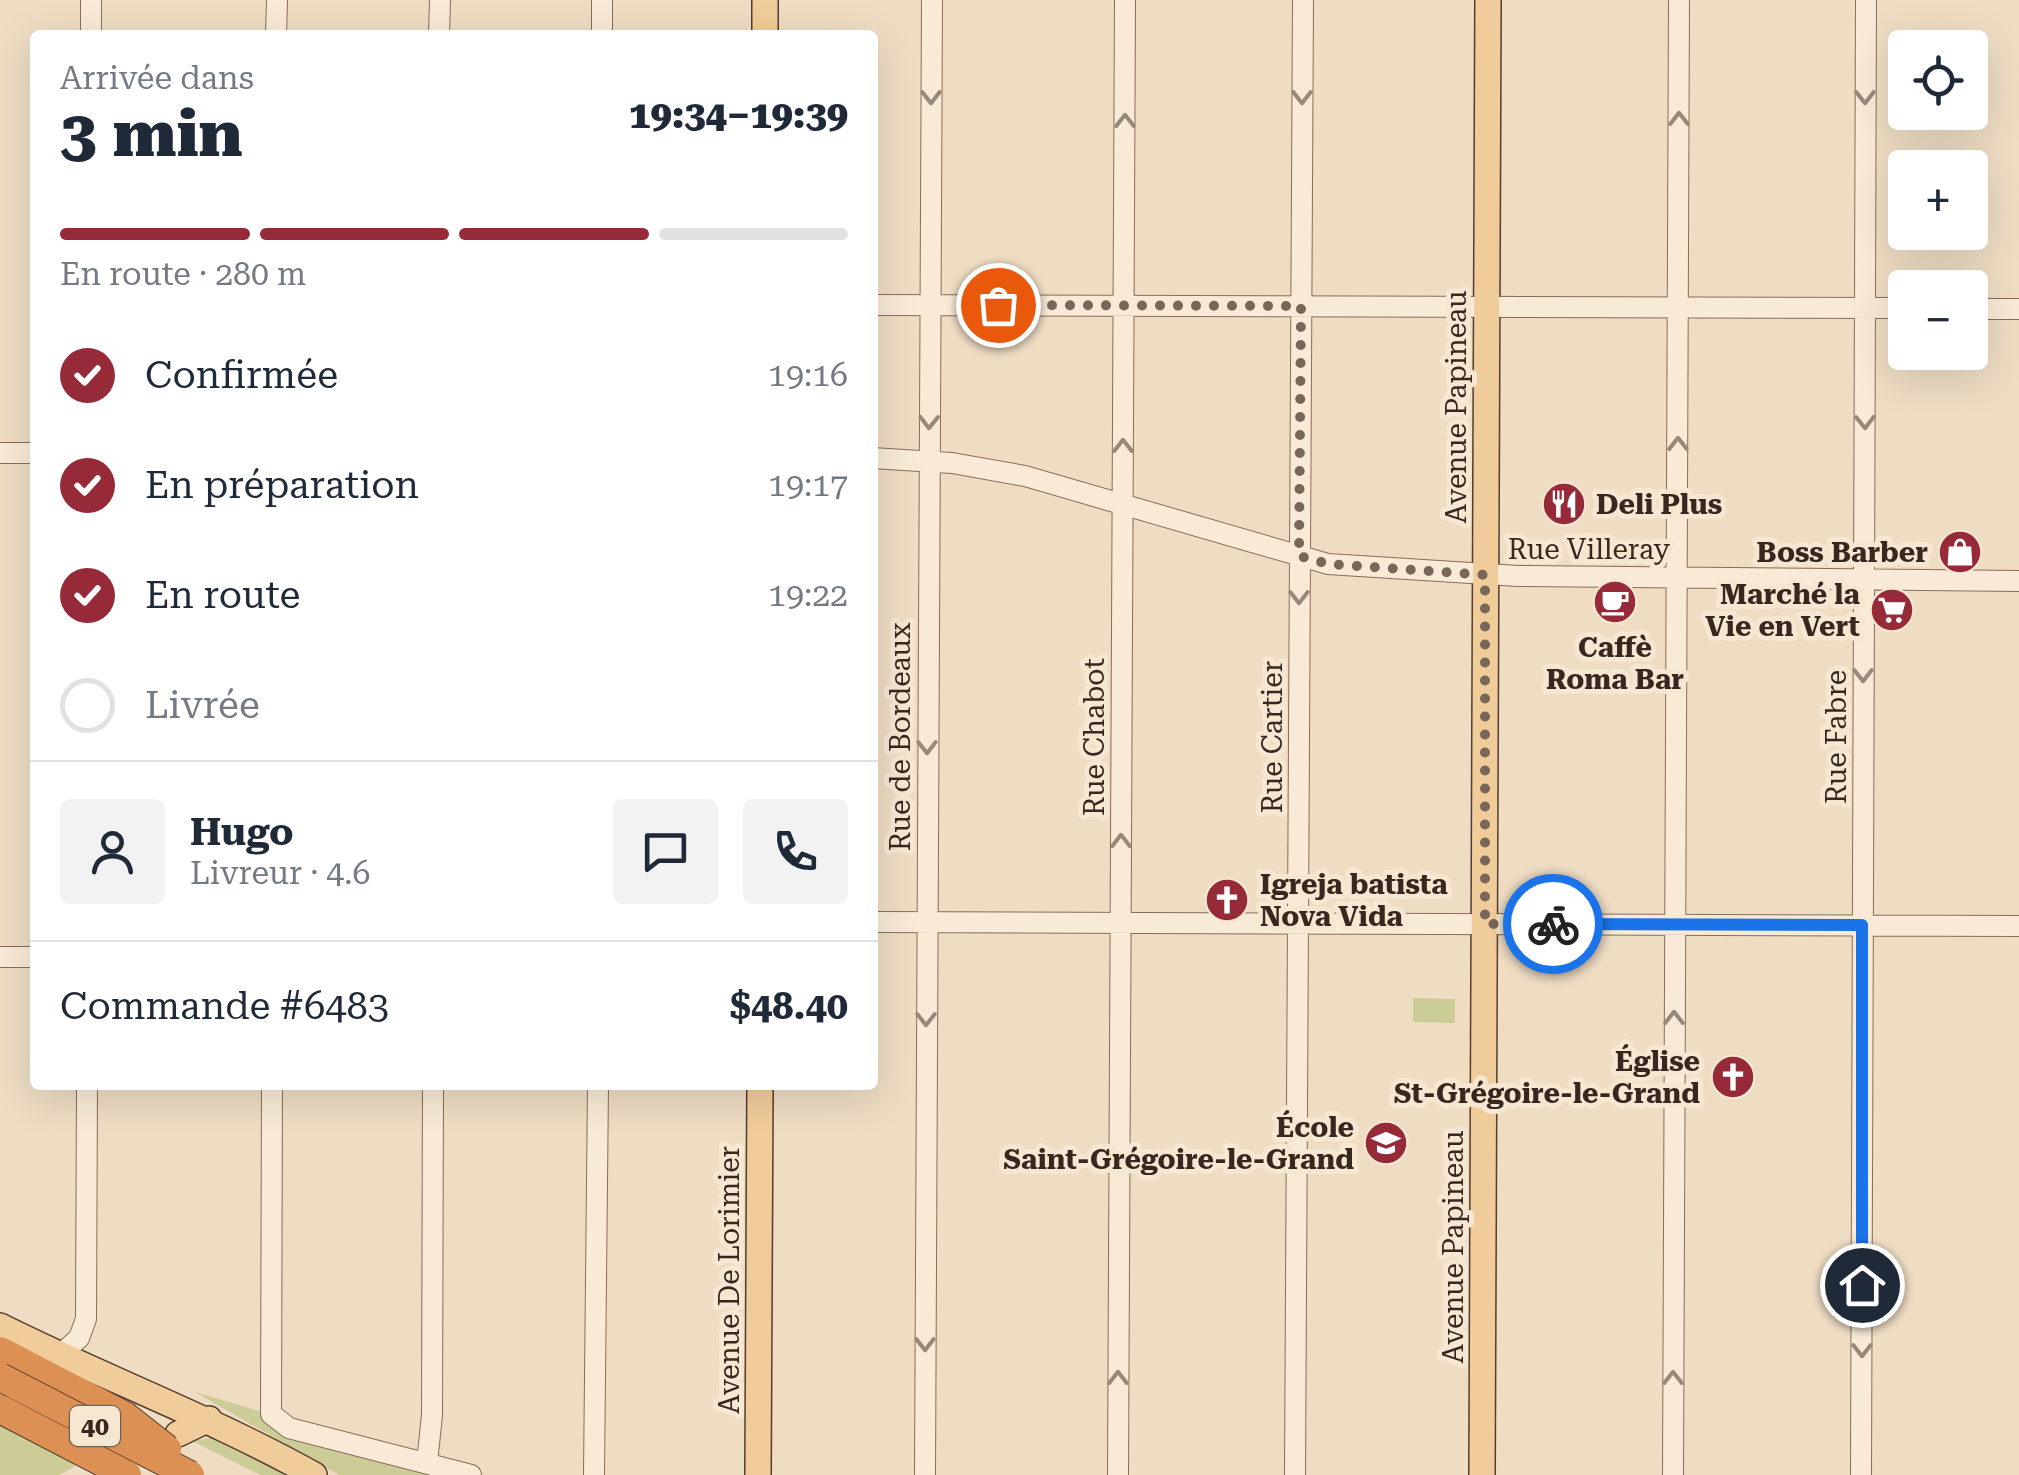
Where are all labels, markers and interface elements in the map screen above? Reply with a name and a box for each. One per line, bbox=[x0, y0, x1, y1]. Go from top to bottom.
map controls bbox=[1888, 30, 1988, 370]
button: locate bbox=[1888, 30, 1988, 130]
text: Arrivée dans bbox=[60, 59, 254, 97]
one-way arrow bbox=[921, 90, 942, 106]
one-way arrow bbox=[1291, 90, 1313, 106]
one-way arrow bbox=[1854, 90, 1876, 106]
text: 19:34–19:39 bbox=[629, 93, 848, 137]
text: 3 min bbox=[60, 96, 243, 172]
one-way arrow bbox=[1668, 111, 1690, 126]
one-way arrow bbox=[1114, 112, 1136, 128]
button: + bbox=[1888, 150, 1988, 250]
text: En route · 280 m bbox=[60, 255, 306, 293]
pin bbox=[956, 263, 1041, 348]
button: − bbox=[1888, 270, 1988, 370]
icon: bag bbox=[971, 278, 1026, 333]
street label: Avenue Papineau bbox=[1440, 291, 1473, 523]
icon: check bbox=[60, 348, 115, 403]
text: Confirmée bbox=[145, 353, 338, 397]
text: 19:16 bbox=[768, 356, 848, 394]
one-way arrow bbox=[918, 415, 939, 431]
one-way arrow bbox=[1855, 415, 1876, 431]
one-way arrow bbox=[1667, 436, 1689, 452]
one-way arrow bbox=[1112, 437, 1134, 452]
icon: check bbox=[60, 458, 115, 513]
text: En préparation bbox=[145, 463, 419, 507]
text: 19:17 bbox=[768, 466, 848, 504]
restaurant icon: Deli Plus bbox=[1541, 481, 1587, 527]
place label: Deli Plus bbox=[1596, 488, 1722, 521]
shop icon: Boss Barber bbox=[1937, 529, 1983, 575]
street label: Rue Villeray bbox=[1508, 533, 1671, 566]
place label: Boss Barber bbox=[1757, 536, 1928, 569]
icon: check bbox=[60, 568, 115, 623]
text: En route bbox=[145, 573, 300, 617]
text: 19:22 bbox=[768, 576, 848, 614]
place label: Marché la Vie en Vert bbox=[1705, 578, 1861, 643]
cafe icon: Caffè Roma Bar bbox=[1592, 579, 1638, 625]
supermarket icon: Marché la Vie en Vert bbox=[1869, 587, 1915, 633]
one-way arrow bbox=[1289, 590, 1310, 606]
street label: Rue de Bordeaux bbox=[884, 623, 917, 851]
place label: Caffè Roma Bar bbox=[1546, 631, 1684, 696]
street label: Rue Chabot bbox=[1078, 658, 1111, 816]
street label: Rue Cartier bbox=[1256, 661, 1289, 813]
one-way arrow bbox=[1853, 668, 1874, 684]
street label: Rue Fabre bbox=[1820, 670, 1853, 804]
text: Livrée bbox=[145, 683, 260, 727]
one-way arrow bbox=[916, 740, 938, 756]
button: person bbox=[60, 799, 165, 904]
button: chat bbox=[613, 799, 718, 904]
button: phone bbox=[743, 799, 848, 904]
text: Hugo bbox=[190, 810, 294, 854]
one-way arrow bbox=[1110, 832, 1132, 848]
text: Livreur · 4.6 bbox=[190, 854, 370, 892]
place label: Igreja batista Nova Vida bbox=[1260, 868, 1448, 933]
courier bbox=[1503, 874, 1603, 974]
church icon: Igreja batista Nova Vida bbox=[1204, 877, 1250, 923]
icon: bike bbox=[1526, 897, 1581, 952]
text: Commande #6483 bbox=[60, 984, 389, 1028]
text: $48.40 bbox=[730, 984, 848, 1028]
one-way arrow bbox=[1663, 1009, 1685, 1024]
one-way arrow bbox=[915, 1012, 937, 1028]
place label: Église St-Grégoire-le-Grand bbox=[1394, 1044, 1700, 1110]
church icon: Église St-Grégoire-le-Grand bbox=[1710, 1054, 1756, 1100]
place label: École Saint-Grégoire-le-Grand bbox=[1003, 1110, 1354, 1176]
school or university icon: École Saint-Grégoire-le-Grand bbox=[1363, 1120, 1409, 1166]
street label: Avenue Papineau bbox=[1437, 1131, 1470, 1363]
street label: Avenue De Lorimier bbox=[713, 1146, 746, 1414]
pin bbox=[1820, 1243, 1905, 1328]
icon: home bbox=[1835, 1258, 1890, 1313]
one-way arrow bbox=[914, 1338, 936, 1353]
one-way arrow bbox=[1851, 1344, 1873, 1359]
one-way arrow bbox=[1107, 1369, 1129, 1384]
one-way arrow bbox=[1662, 1369, 1684, 1384]
road number: 40 bbox=[70, 1406, 120, 1446]

